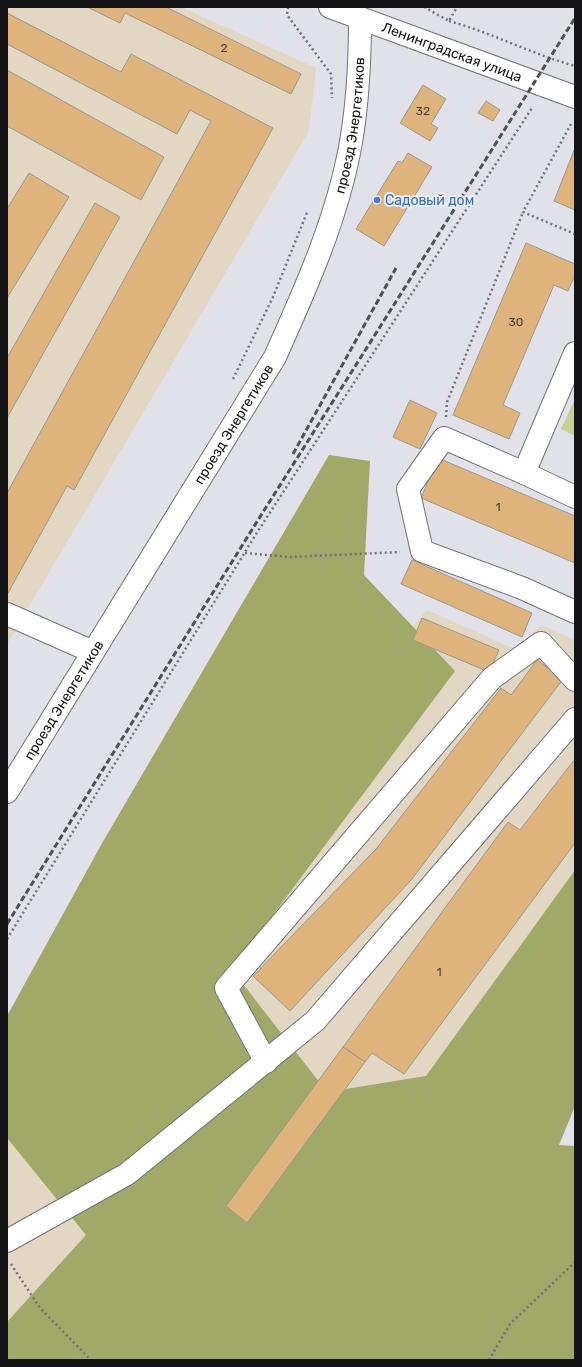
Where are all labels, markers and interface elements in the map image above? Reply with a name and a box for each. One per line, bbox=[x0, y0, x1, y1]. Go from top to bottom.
street label: Ленинградская улица bbox=[379, 19, 524, 86]
house number: 2 bbox=[220, 41, 228, 55]
street label: проезд Энергетиков bbox=[332, 57, 368, 196]
house number: 32 bbox=[416, 104, 430, 118]
place label: Садовый дом bbox=[385, 192, 474, 209]
marker: Садовый дом bbox=[372, 195, 382, 205]
house number: 30 bbox=[509, 315, 523, 329]
street label: проезд Энергетиков bbox=[191, 361, 277, 488]
house number: 1 bbox=[495, 500, 501, 514]
street label: проезд Энергетиков bbox=[21, 637, 108, 763]
house number: 1 bbox=[436, 965, 442, 979]

